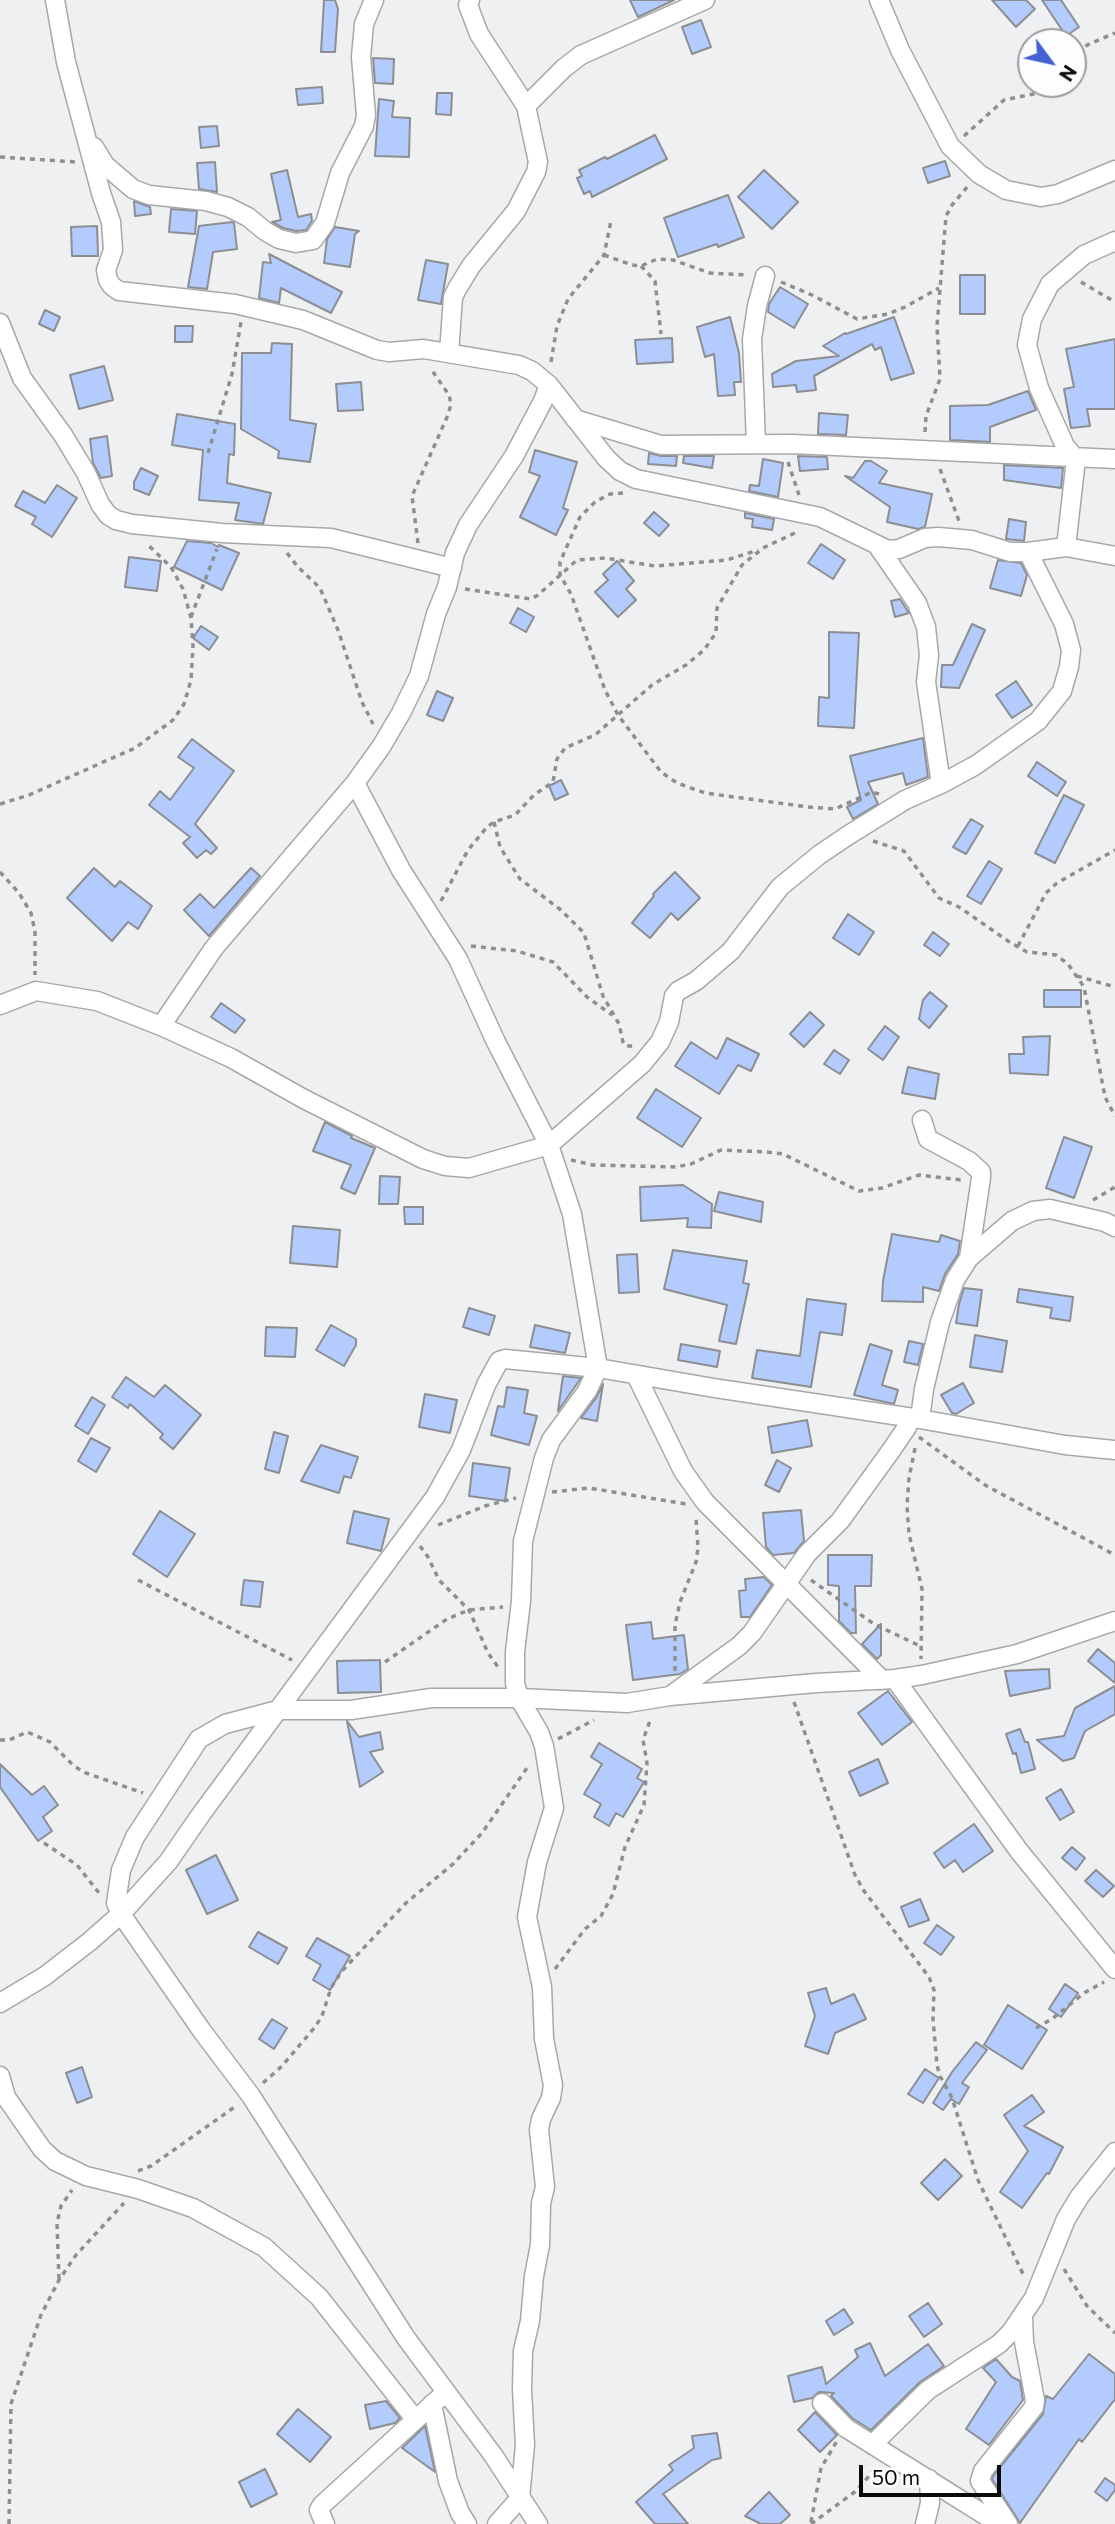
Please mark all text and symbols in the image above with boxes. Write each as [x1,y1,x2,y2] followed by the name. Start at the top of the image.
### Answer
[1017,28,1087,98] north arrow
[1055,61,1082,86] text: N
[863,2450,1005,2494] scale bar
[872,2464,920,2489] text: 50 m

